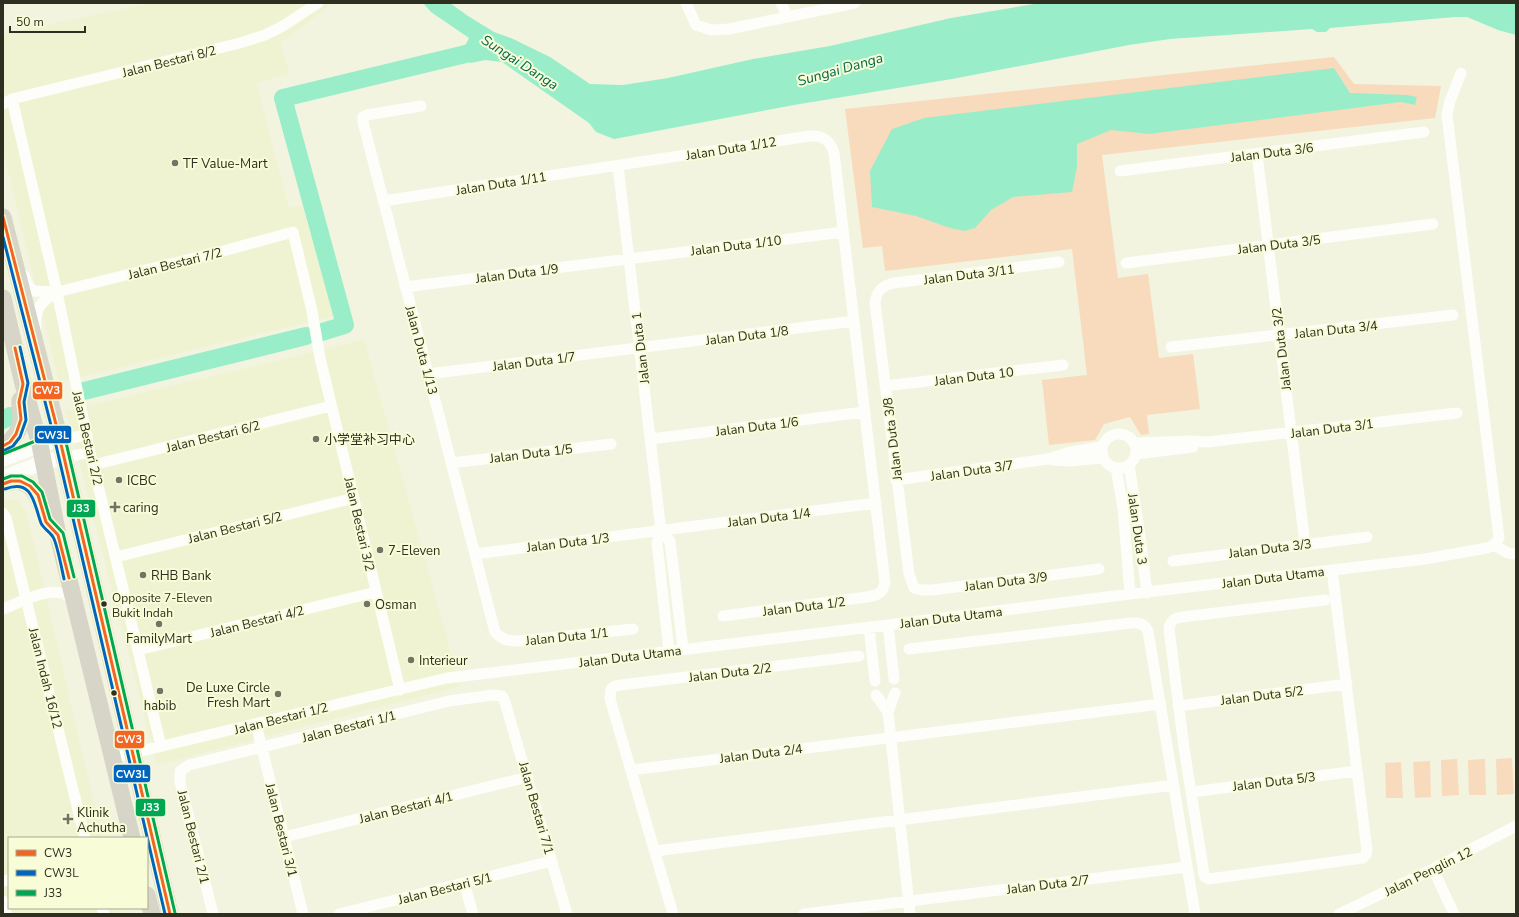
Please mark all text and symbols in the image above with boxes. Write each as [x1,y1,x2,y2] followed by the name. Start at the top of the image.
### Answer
[10,8,85,34] scale bar
[16,14,44,30] text: 50 m
[478,30,562,94] water label: Sungai Danga
[119,42,218,83] street label: Jalan Bestari 8/2
[795,48,885,91] water label: Sungai Danga
[684,133,778,165] street label: Jalan Duta 1/12
[1229,139,1315,167] street label: Jalan Duta 3/6
[183,155,268,173] place label: TF Value-Mart
[170,158,180,168] marker: TF Value-Mart
[454,168,548,200] street label: Jalan Duta 1/11
[689,231,783,261] street label: Jalan Duta 1/10
[1236,231,1322,259] street label: Jalan Duta 3/5
[125,244,224,285] street label: Jalan Bestari 7/2
[474,260,560,288] street label: Jalan Duta 1/9
[922,260,1016,290] street label: Jalan Duta 3/11
[400,303,442,397] street label: Jalan Duta 1/13
[1268,306,1296,392] street label: Jalan Duta 3/2
[628,311,654,386] street label: Jalan Duta 1
[1293,317,1379,343] street label: Jalan Duta 3/4
[704,322,790,350] street label: Jalan Duta 1/8
[491,348,577,376] street label: Jalan Duta 1/7
[932,363,1015,391] street label: Jalan Duta 10
[32,381,63,400] line badge: CW3
[34,383,60,398] text: CW3
[67,388,107,487] street label: Jalan Bestari 2/2
[879,396,907,482] street label: Jalan Duta 3/8
[714,413,800,441] street label: Jalan Duta 1/6
[1289,415,1375,443] street label: Jalan Duta 3/1
[163,417,262,458] street label: Jalan Bestari 6/2
[34,425,72,444] line badge: CW3L
[37,428,69,443] text: CW3L
[324,431,415,449] place label: 小学堂补习中心
[311,434,321,444] marker: 小学堂补习中心
[488,440,574,468] street label: Jalan Duta 1/5
[929,456,1015,486] street label: Jalan Duta 3/7
[127,472,157,490] place label: ICBC
[339,474,379,573] street label: Jalan Bestari 3/2
[114,475,124,485] marker: ICBC
[1123,491,1151,566] street label: Jalan Duta 3
[66,499,96,518] line badge: J33
[123,499,159,517] place label: caring
[71,501,90,516] text: J33
[110,502,120,512] marker: caring
[726,504,812,532] street label: Jalan Duta 1/4
[185,508,284,549] street label: Jalan Bestari 5/2
[525,529,611,557] street label: Jalan Duta 1/3
[1227,535,1313,563] street label: Jalan Duta 3/3
[388,542,440,560] place label: 7-Eleven
[375,545,385,555] marker: 7-Eleven
[1220,563,1325,593] street label: Jalan Duta Utama
[151,567,212,585] place label: RHB Bank
[963,568,1049,596] street label: Jalan Duta 3/9
[138,570,148,580] marker: RHB Bank
[112,590,212,621] place label: Opposite 7-Eleven Bukit Indah
[761,593,847,621] street label: Jalan Duta 1/2
[375,596,417,614] place label: Osman
[99,599,109,609] marker: Opposite 7-Eleven Bukit Indah
[362,599,372,609] marker: Osman
[207,602,306,643] street label: Jalan Bestari 4/2
[898,603,1003,633] street label: Jalan Duta Utama
[154,619,164,629] marker: FamilyMart
[524,624,610,650] street label: Jalan Duta 1/1
[24,625,66,731] street label: Jalan Indah 16/12
[126,630,192,648] place label: FamilyMart
[577,642,682,672] street label: Jalan Duta Utama
[419,652,468,670] place label: Interieur
[406,655,416,665] marker: Interieur
[687,659,773,687] street label: Jalan Duta 2/2
[186,679,270,712] place label: De Luxe Circle Fresh Mart
[1219,682,1305,710] street label: Jalan Duta 5/2
[155,686,165,696] marker: habib
[109,688,119,698] unlabelled marker
[273,689,283,699] marker: De Luxe Circle Fresh Mart
[144,697,176,715] place label: habib
[231,699,330,740] street label: Jalan Bestari 1/2
[299,707,398,748] street label: Jalan Bestari 1/1
[114,730,145,749] line badge: CW3
[116,732,142,747] text: CW3
[718,740,804,768] street label: Jalan Duta 2/4
[514,759,558,857] street label: Jalan Bestari 7/1
[113,764,151,783] line badge: CW3L
[116,767,148,782] text: CW3L
[1231,768,1317,796] street label: Jalan Duta 5/3
[260,780,301,879] street label: Jalan Bestari 3/1
[172,787,213,886] street label: Jalan Bestari 2/1
[356,788,455,829] street label: Jalan Bestari 4/1
[135,798,166,817] line badge: J33
[141,800,160,815] text: J33
[77,804,126,837] place label: Klinik Achutha
[62,813,74,825] marker: Klinik Achutha
[8,837,148,909] legend
[1381,843,1475,901] street label: Jalan Penglin 12
[44,845,72,861] text: CW3
[44,865,79,881] text: CW3L
[395,869,494,910] street label: Jalan Bestari 5/1
[1005,871,1091,899] street label: Jalan Duta 2/7
[43,885,62,901] text: J33

